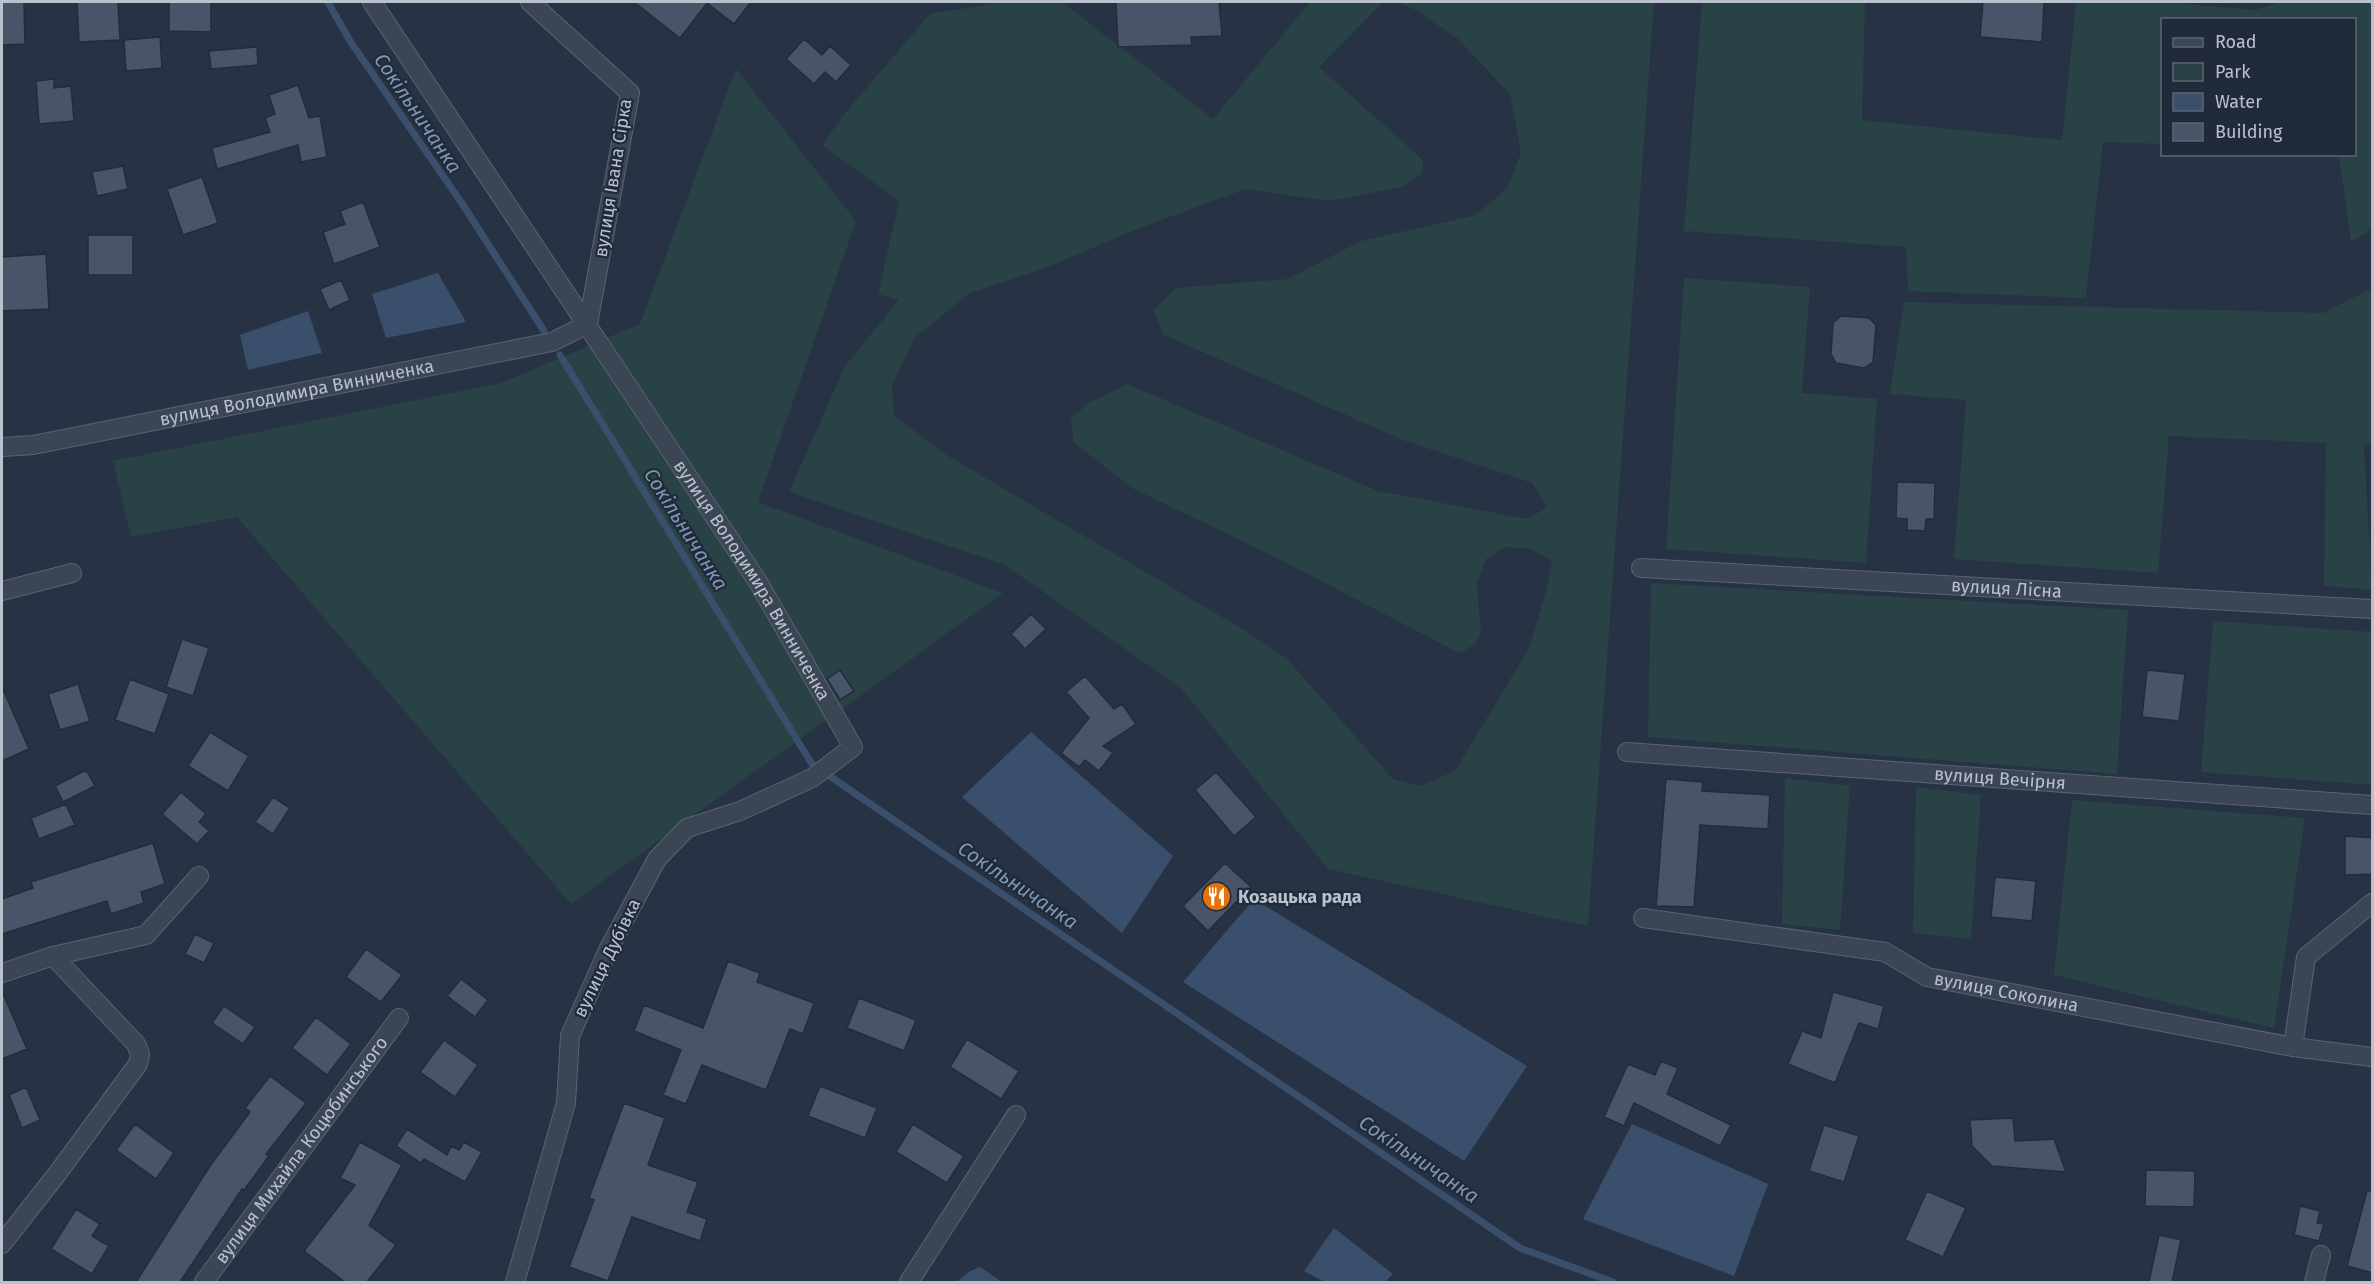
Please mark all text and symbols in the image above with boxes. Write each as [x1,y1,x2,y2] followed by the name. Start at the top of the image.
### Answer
[2161,18,2356,156] legend
[2215,31,2257,53] text: Road
[369,49,467,177] water label: Сокільничанка
[2215,61,2251,83] text: Park
[2215,91,2262,113] text: Water
[590,97,636,259] street label: вулиця Івана Сірка
[2215,121,2283,143] text: Building
[158,355,436,431] street label: вулиця Володимира Винниченка
[669,456,835,704] street label: вулиця Володимира Винниченка
[639,464,733,594] water label: Сокільничанка
[1950,574,2062,603] street label: вулиця Лісна
[1933,763,2067,794] street label: вулиця Вечірня
[954,836,1082,934] water label: Сокільничанка
[1201,881,1233,913] restaurant icon: Козацька рада
[1238,886,1362,908] place label: Козацька рада
[569,895,645,1021] street label: вулиця Дубівка
[1932,968,2080,1017] street label: вулиця Соколина
[210,1032,392,1268] street label: вулиця Михайла Коцюбинського
[1355,1110,1483,1208] water label: Сокільничанка

